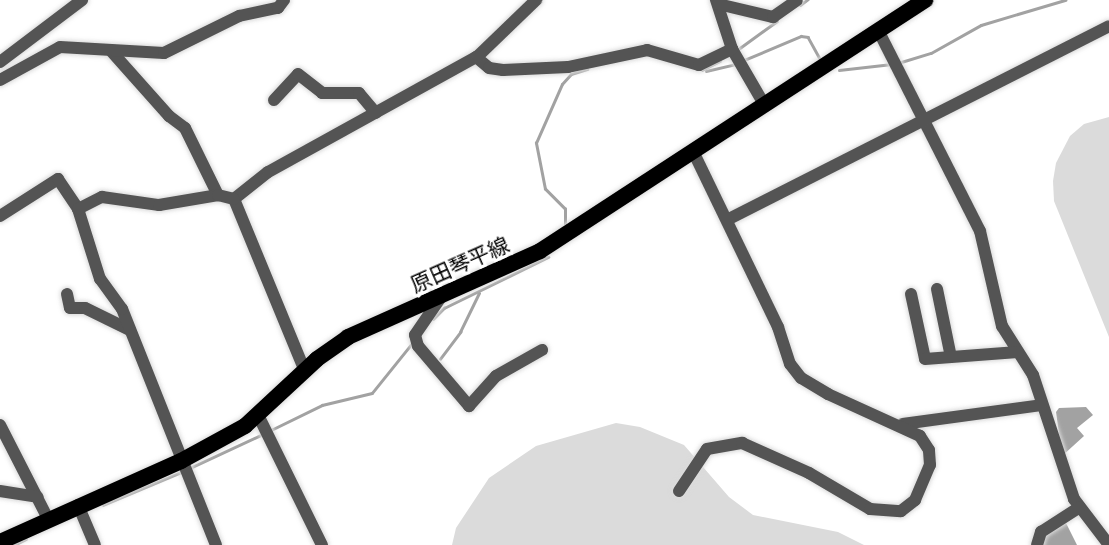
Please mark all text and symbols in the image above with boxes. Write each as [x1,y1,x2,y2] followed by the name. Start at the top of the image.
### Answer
[407,232,513,298] street label: 原田琴平線

